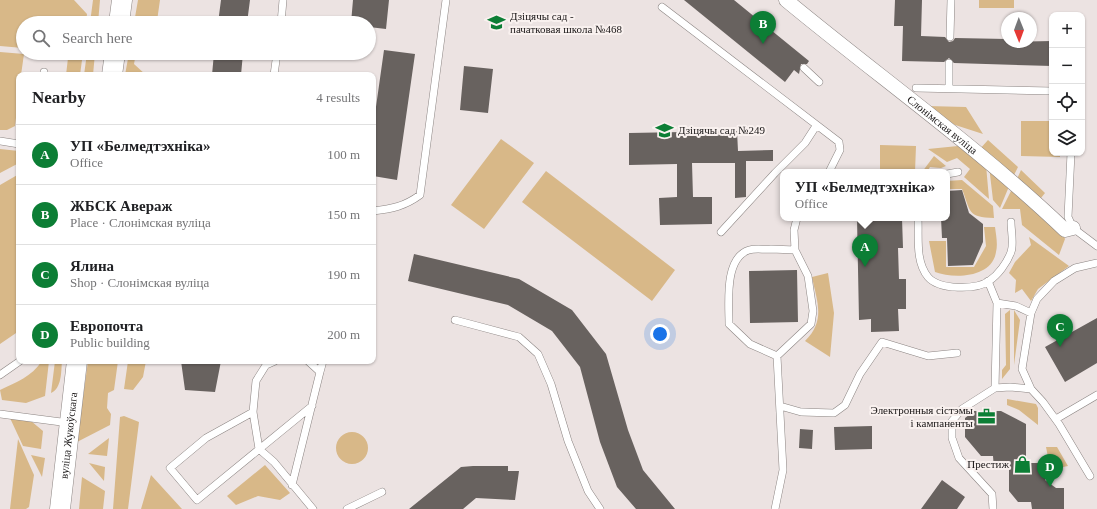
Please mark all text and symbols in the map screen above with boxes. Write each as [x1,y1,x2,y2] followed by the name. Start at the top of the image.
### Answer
[510,10,623,35] place label: Дзіцячы сад - пачатковая школа №468
[750,11,776,44] pin: B
[487,12,507,32] school or university icon: Дзіцячы сад - пачатковая школа №468
[1001,12,1037,48] north arrow
[1049,12,1085,156] map controls
[1049,12,1085,48] button: +
[16,16,376,60] search box
[30,27,52,49] icon: search
[62,30,132,46] text: Search here
[1049,48,1085,84] button: −
[1049,84,1085,120] button: locate
[32,88,86,107] text: Nearby
[316,90,360,105] text: 4 results
[905,93,980,156] street label: Слонімская вуліца
[655,120,675,140] school or university icon: Дзіцячы сад №249
[1049,120,1085,156] button: layers
[678,124,766,136] place label: Дзіцячы сад №249
[70,138,211,154] text: УП «Белмедтэхніка»
[40,147,50,162] text: A
[327,147,360,162] text: 100 m
[70,155,103,170] text: Office
[780,169,950,221] popup
[795,179,935,195] text: УП «Белмедтэхніка»
[795,196,828,211] text: Office
[70,198,172,214] text: ЖБСК Авераж
[41,207,49,222] text: B
[327,207,360,222] text: 150 m
[70,215,211,230] text: Place · Слонімская вуліца
[852,234,878,267] pin: A
[70,258,114,274] text: Ялина
[40,267,50,282] text: C
[327,267,360,282] text: 190 m
[70,275,209,290] text: Shop · Слонімская вуліца
[1047,314,1073,347] pin: C
[70,318,143,334] text: Европочта
[650,324,670,344] your location
[40,327,50,342] text: D
[327,327,360,342] text: 200 m
[70,335,150,350] text: Public building
[58,391,79,479] street label: вуліца Жукоўскага
[871,404,974,429] place label: Электронныя сістэмы і кампаненты
[976,406,996,426] office icon: Электронныя сістэмы і кампаненты
[1012,454,1032,474] shop icon: Престиж
[1037,454,1063,487] pin: D
[967,458,1009,470] place label: Престиж

